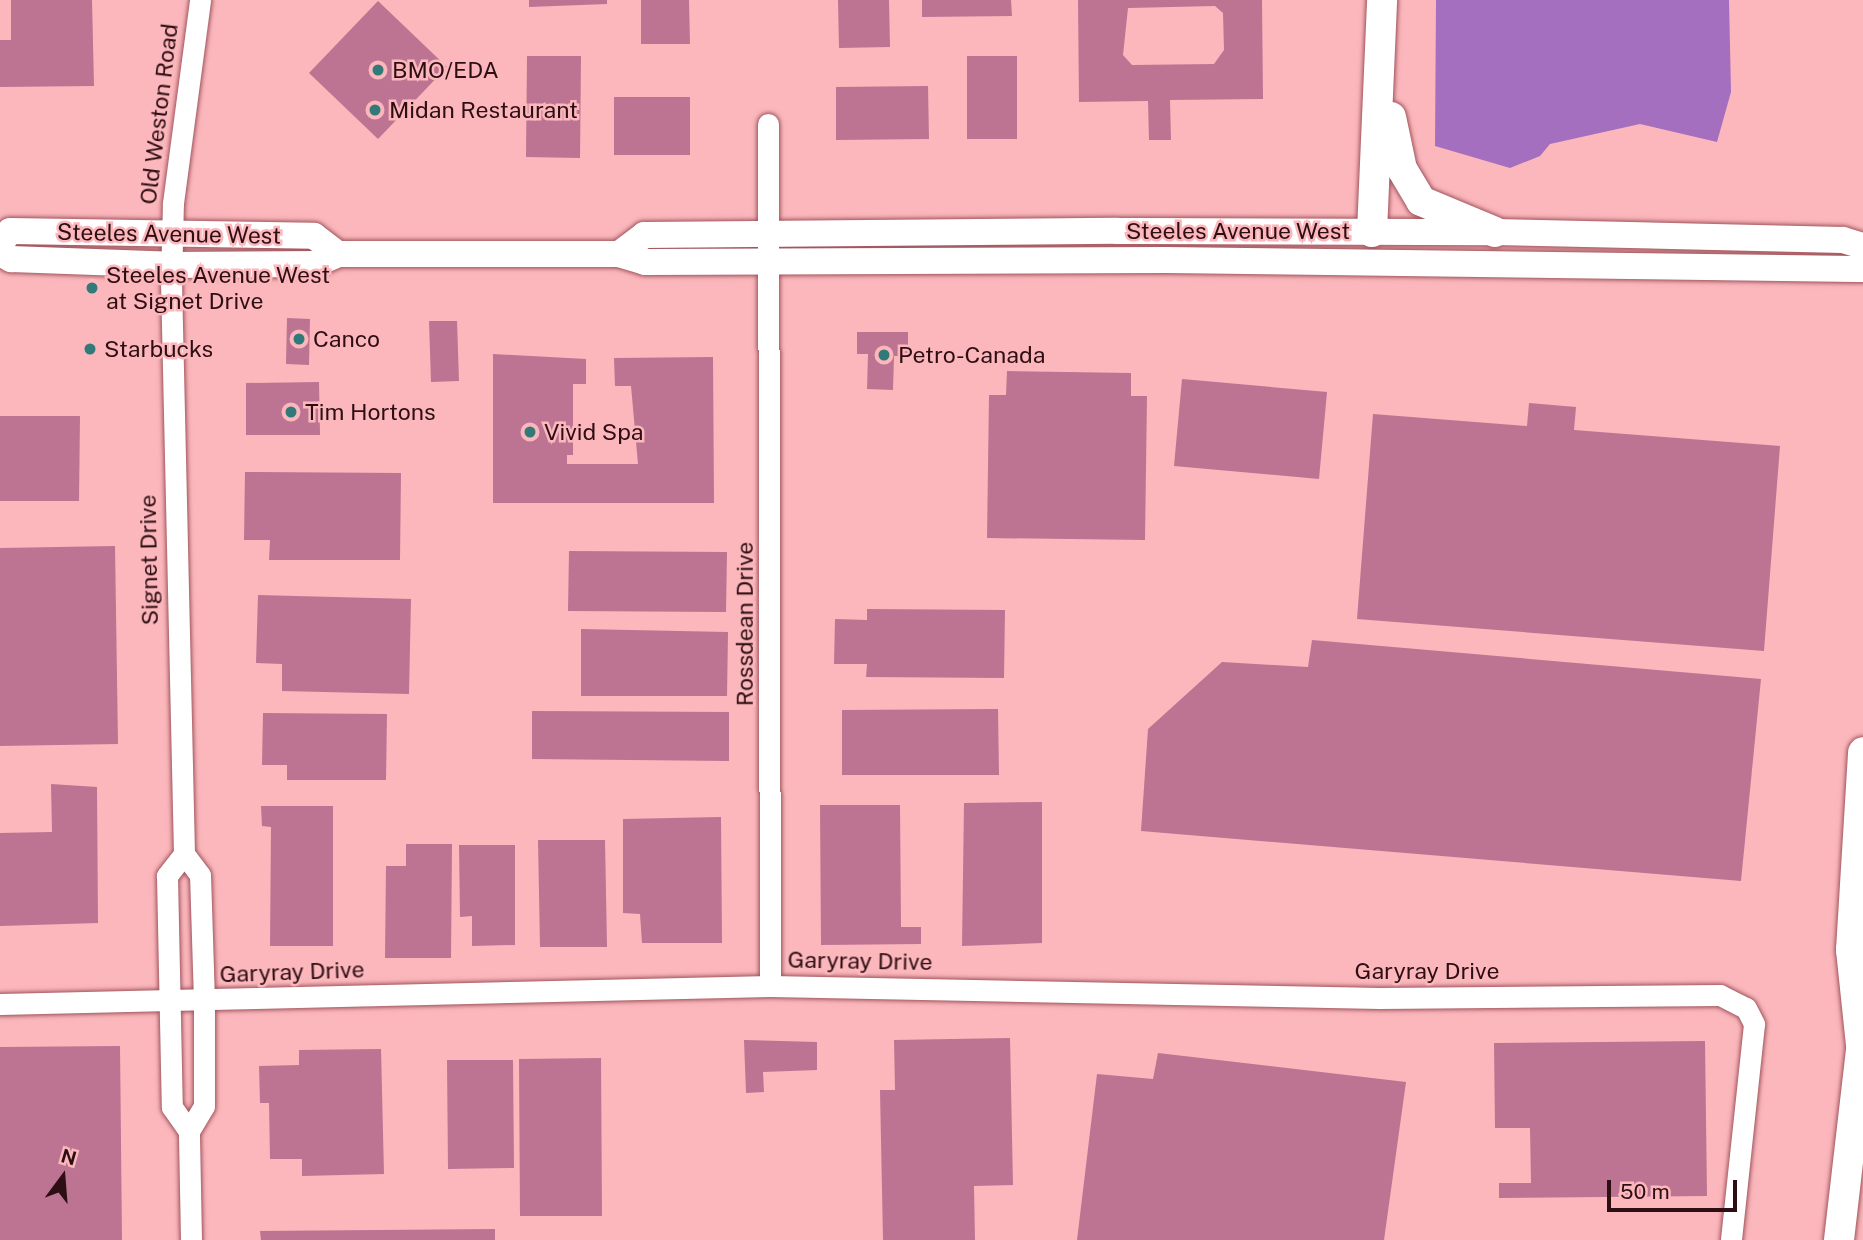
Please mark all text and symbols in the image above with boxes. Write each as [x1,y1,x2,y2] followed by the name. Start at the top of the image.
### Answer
[134,22,184,206] street label: Old Weston Road
[392,56,499,84] place label: BMO/EDA
[370,62,386,78] marker: BMO/EDA
[389,96,578,124] place label: Midan Restaurant
[367,102,383,118] marker: Midan Restaurant
[1126,217,1350,245] street label: Steeles Avenue West
[56,218,282,250] street label: Steeles Avenue West
[106,261,331,315] place label: Steeles Avenue West at Signet Drive
[84,280,100,296] marker: Steeles Avenue West at Signet Drive
[313,325,380,353] place label: Canco
[291,331,307,347] marker: Canco
[104,335,213,363] place label: Starbucks
[82,341,98,357] marker: Starbucks
[898,341,1045,369] place label: Petro-Canada
[876,347,892,363] marker: Petro-Canada
[305,398,436,426] place label: Tim Hortons
[283,404,299,420] marker: Tim Hortons
[544,418,643,446] place label: Vivid Spa
[522,424,538,440] marker: Vivid Spa
[134,494,164,626] street label: Signet Drive
[731,542,759,706] street label: Rossdean Drive
[787,946,933,976] street label: Garyray Drive
[219,956,365,988] street label: Garyray Drive
[1354,957,1500,985] street label: Garyray Drive
[28,1142,98,1212] north arrow
[59,1144,79,1169] text: N
[1611,1166,1741,1210] scale bar
[1620,1179,1670,1204] text: 50 m

